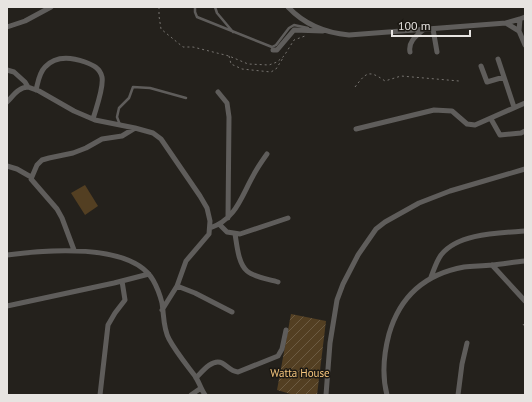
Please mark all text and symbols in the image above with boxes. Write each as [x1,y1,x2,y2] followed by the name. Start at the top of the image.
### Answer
[392,12,470,38] scale bar
[398,18,431,33] text: 100 m
[270,366,330,380] park label: Watta House

